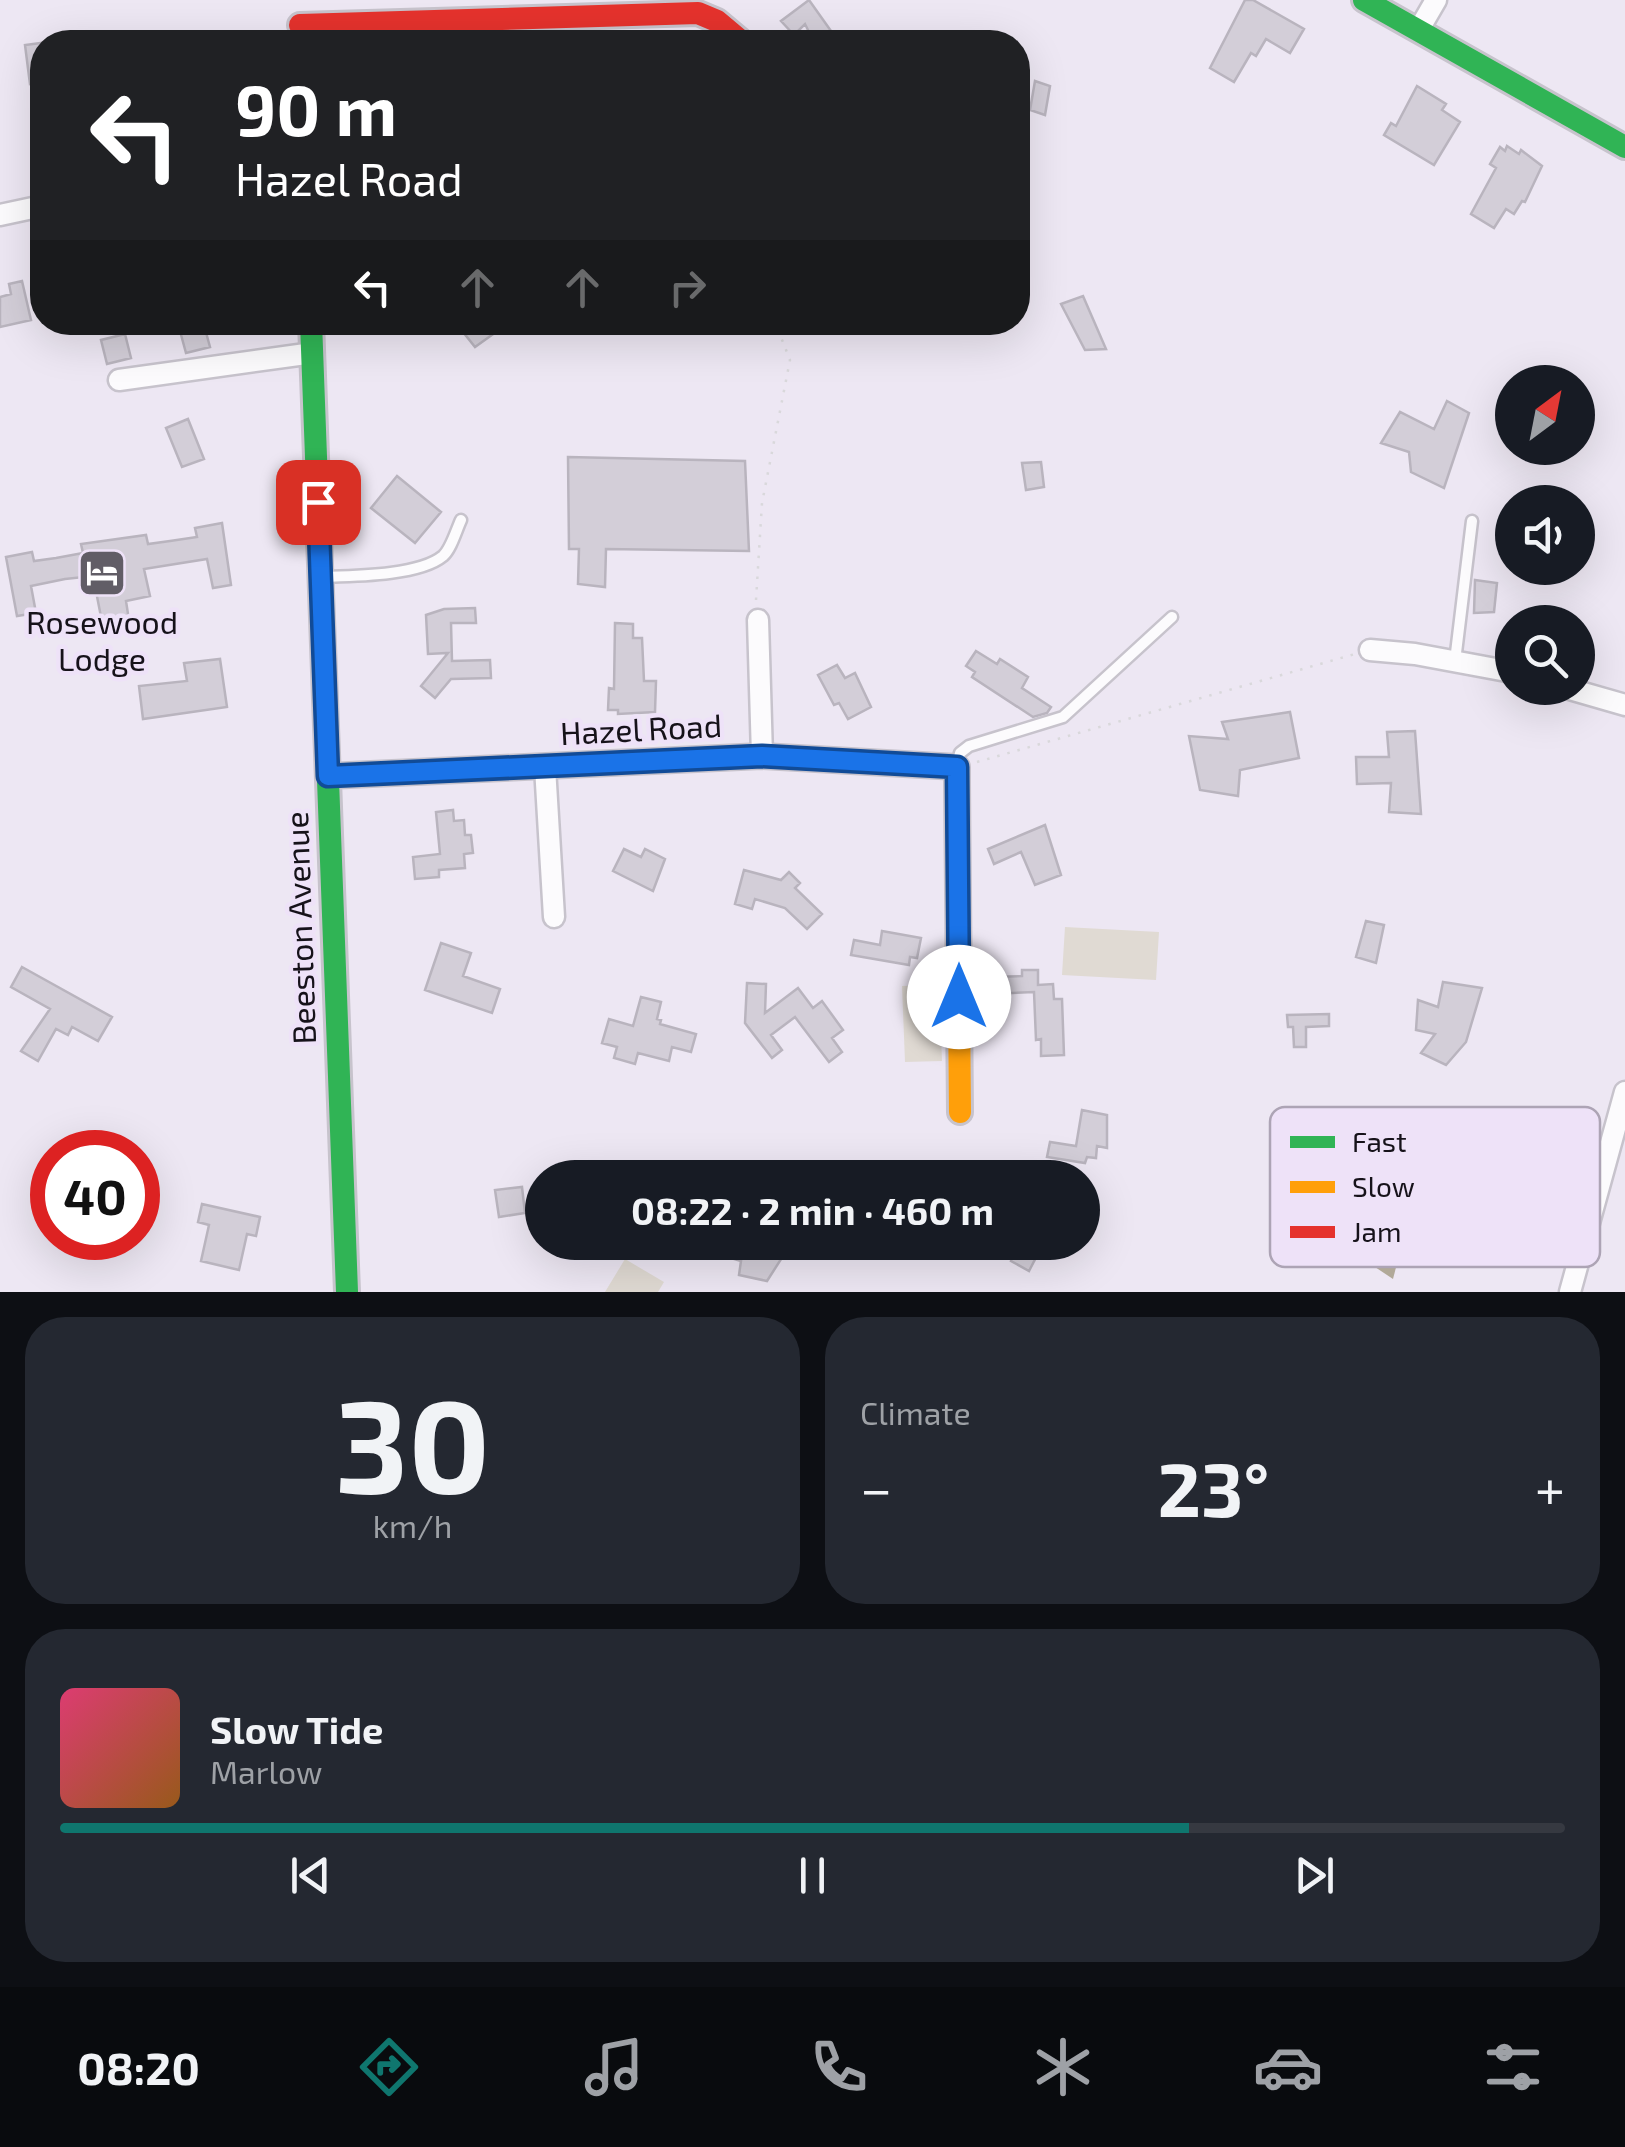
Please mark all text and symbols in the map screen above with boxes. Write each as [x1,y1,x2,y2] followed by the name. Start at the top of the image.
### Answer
[235,66,397,150] text: 90 m
[70,70,200,200] icon: left
[235,151,463,205] text: Hazel Road
[345,260,400,315] icon: left
[450,260,505,315] icon: ahead
[555,260,610,315] icon: ahead
[660,260,715,315] icon: right
[1495,365,1595,465] north arrow
[1495,365,1595,705] map controls
[276,460,361,545] pin
[291,475,346,530] icon: arrive
[1495,485,1595,585] button: sound
[76,547,128,599] hotel icon: Rosewood Lodge
[26,602,178,677] place label: Rosewood Lodge
[1495,605,1595,705] button: search
[559,705,723,751] street label: Hazel Road
[276,811,322,1045] street label: Beeston Avenue
[907,945,1011,1049] position arrow
[1270,1107,1600,1267] legend
[1352,1124,1407,1158] text: Fast
[30,1130,160,1260] speed limit sign: 40
[1352,1169,1415,1203] text: Slow
[631,1187,994,1233] text: 08:22 · 2 min · 460 m
[1352,1214,1401,1248] text: Jam
[335,1363,490,1519] text: 30
[860,1393,971,1431] text: Climate
[1157,1442,1269,1532] text: 23°
[860,1454,892,1520] text: −
[1535,1454,1565,1520] text: +
[373,1506,452,1544] text: km/h
[210,1706,383,1752] text: Slow Tide
[210,1752,322,1790] text: Marlow
[283,1848,338,1903] icon: previous
[785,1848,840,1903] icon: pause
[1287,1848,1342,1903] icon: next
[354,2032,424,2102] icon: directions
[579,2032,649,2102] icon: music
[804,2032,874,2102] icon: phone
[1028,2032,1098,2102] icon: climate
[1253,2032,1323,2102] icon: car
[1478,2032,1548,2102] icon: filters
[77,2040,200,2094] text: 08:20

